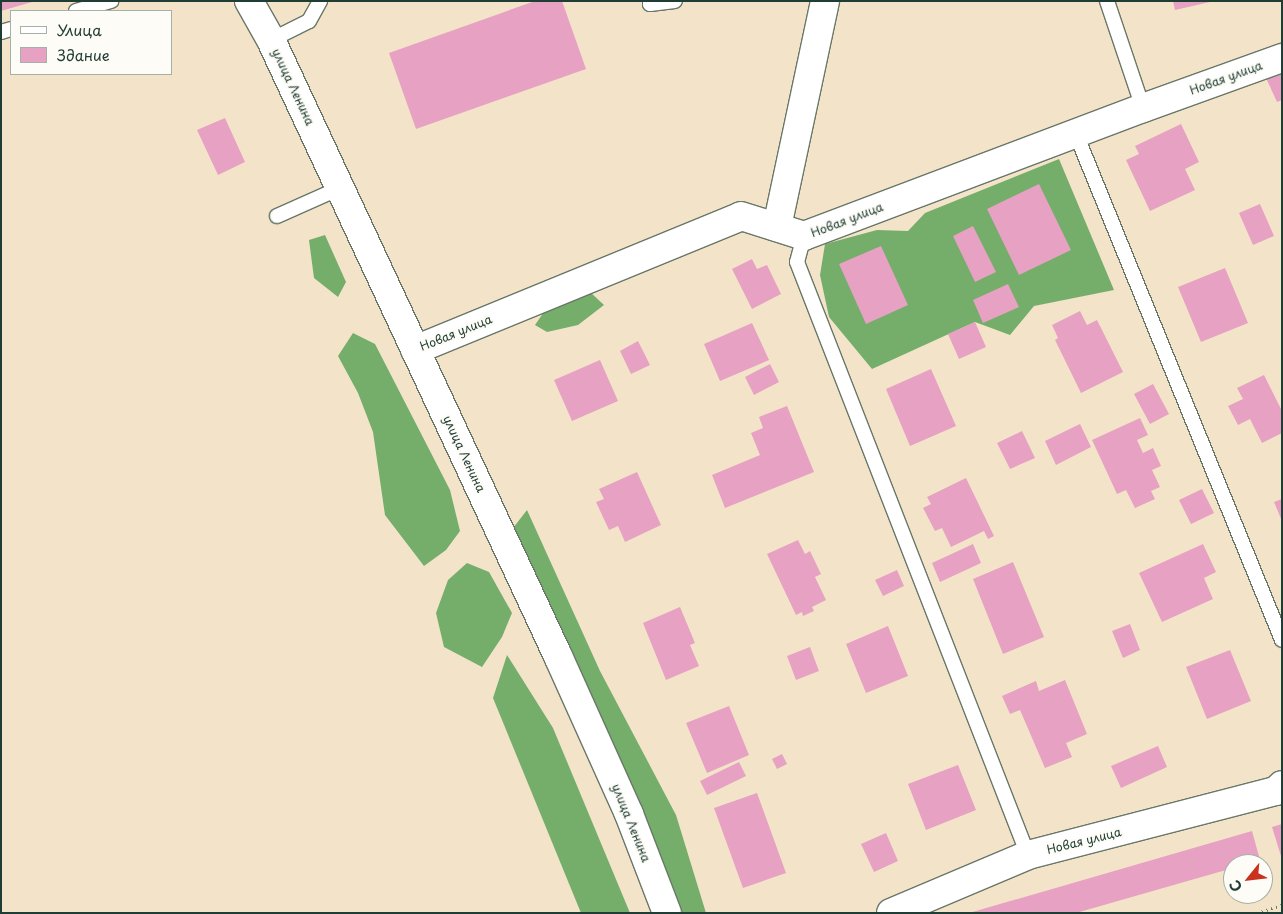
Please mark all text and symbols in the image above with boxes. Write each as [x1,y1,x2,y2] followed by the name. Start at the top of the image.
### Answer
[10,10,172,75] legend
[57,18,102,41] text: Улица
[57,43,110,66] text: Здание
[269,46,317,128] street label: улица Ленина
[1187,58,1265,98] street label: Новая улица
[809,200,885,240] street label: Новая улица
[418,312,494,354] street label: Новая улица
[440,413,488,495] street label: улица Ленина
[609,781,653,865] street label: улица Ленина
[1045,825,1123,857] street label: Новая улица
[1223,854,1273,904] north arrow
[1224,876,1247,896] text: С

